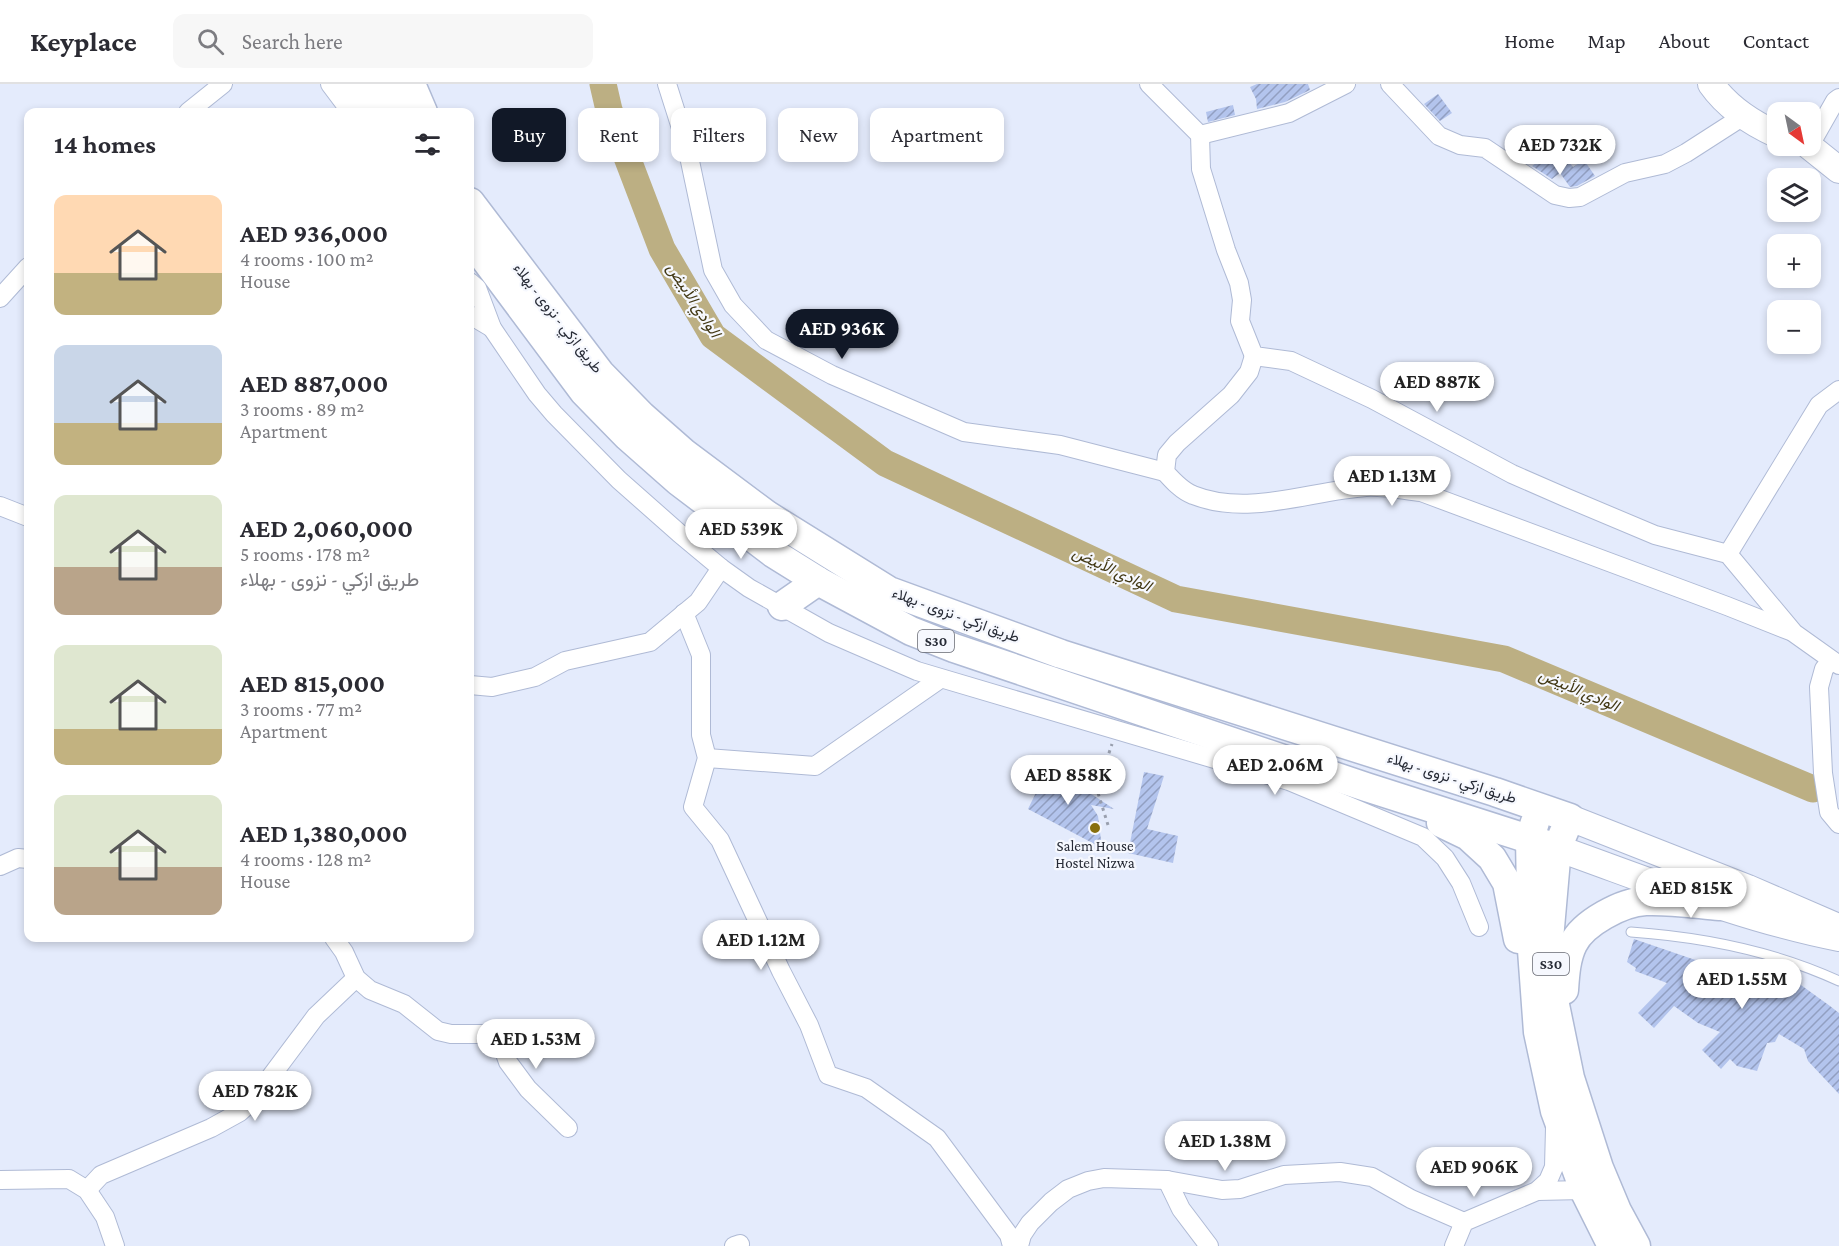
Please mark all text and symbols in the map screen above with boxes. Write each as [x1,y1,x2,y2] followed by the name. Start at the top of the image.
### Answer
[173,14,593,68] search box
[194,25,227,58] icon: search
[30,26,137,57] text: Keyplace
[242,29,343,54] text: Search here
[1504,29,1554,53] text: Home
[1587,29,1626,53] text: Map
[1659,29,1710,53] text: About
[1743,29,1809,53] text: Contact
[1767,102,1821,156] north arrow
[1767,102,1821,354] map controls
[492,108,566,162] chip: Buy
[578,108,659,162] chip: Rent
[671,108,766,162] chip: Filters
[778,108,858,162] chip: New
[870,108,1004,162] chip: Apartment
[1498,125,1622,176] pin: AED 732K
[411,128,444,161] icon: filters
[54,130,156,159] text: 14 homes
[1519,133,1601,155] text: AED 732K
[1767,168,1821,222] button: layers
[102,219,174,291] icon: home
[240,219,388,248] text: AED 936,000
[1767,234,1821,288] button: +
[240,248,374,270] text: 4 rooms · 100 m²
[660,259,726,345] water label: الوادي الأبيض
[506,260,606,379] street label: طريق ازكي - نزوى - بهلاء
[240,270,290,292] text: House
[1767,300,1821,354] button: −
[780,309,904,360] pin: AED 936K
[800,317,885,339] text: AED 936K
[1375,362,1499,413] pin: AED 887K
[102,369,174,441] icon: home
[240,369,388,398] text: AED 887,000
[1394,370,1480,392] text: AED 887K
[240,398,364,420] text: 3 rooms · 89 m²
[240,420,327,442] text: Apartment
[1323,456,1461,507] pin: AED 1.13M
[1348,464,1436,486] text: AED 1.13M
[679,509,803,560] pin: AED 539K
[240,514,413,543] text: AED 2,060,000
[699,517,783,539] text: AED 539K
[102,519,174,591] icon: home
[1068,542,1156,600] water label: الوادي الأبيض
[240,543,370,565] text: 5 rooms · 178 m²
[240,568,419,590] text: طريق ازكي - نزوى - بهلاء
[888,584,1022,650] street label: طريق ازكي - نزوى - بهلاء
[918,630,954,652] road number: S30
[1535,665,1624,720] water label: الوادي الأبيض
[102,669,174,741] icon: home
[240,669,385,698] text: AED 815,000
[240,698,362,720] text: 3 rooms · 77 m²
[240,720,327,742] text: Apartment
[1206,745,1344,796] pin: AED 2.06M
[1384,750,1519,811] street label: طريق ازكي - نزوى - بهلاء
[1227,753,1323,775] text: AED 2.06M
[1006,755,1130,806] pin: AED 858K
[1025,763,1111,785] text: AED 858K
[102,819,174,891] icon: home
[240,819,408,848] text: AED 1,380,000
[1088,821,1102,835] marker: Salem House Hostel Nizwa
[1055,838,1135,871] place label: Salem House Hostel Nizwa
[240,848,371,870] text: 4 rooms · 128 m²
[1629,868,1753,919] pin: AED 815K
[240,870,290,892] text: House
[1650,876,1732,898] text: AED 815K
[692,920,830,971] pin: AED 1.12M
[716,928,806,950] text: AED 1.12M
[1533,953,1569,975] road number: S30
[1673,959,1811,1010] pin: AED 1.55M
[1697,967,1787,989] text: AED 1.55M
[467,1019,605,1070] pin: AED 1.53M
[491,1027,581,1049] text: AED 1.53M
[193,1071,317,1122] pin: AED 782K
[213,1079,297,1101] text: AED 782K
[1156,1121,1294,1172] pin: AED 1.38M
[1179,1129,1271,1151] text: AED 1.38M
[1412,1147,1536,1198] pin: AED 906K
[1430,1155,1518,1177] text: AED 906K

